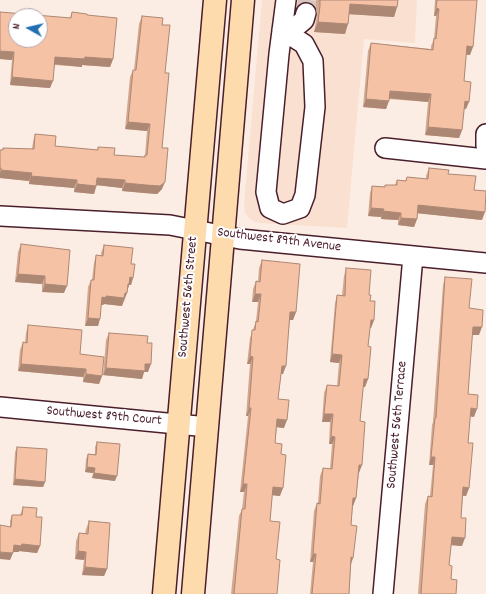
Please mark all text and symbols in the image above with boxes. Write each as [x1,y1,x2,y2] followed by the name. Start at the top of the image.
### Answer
[8,8,48,48] north arrow
[9,23,25,30] text: N
[216,225,342,257] street label: Southwest 89th Avenue
[175,236,203,358] street label: Southwest 56th Street
[384,360,412,490] street label: Southwest 56th Terrace
[46,404,162,430] street label: Southwest 89th Court

